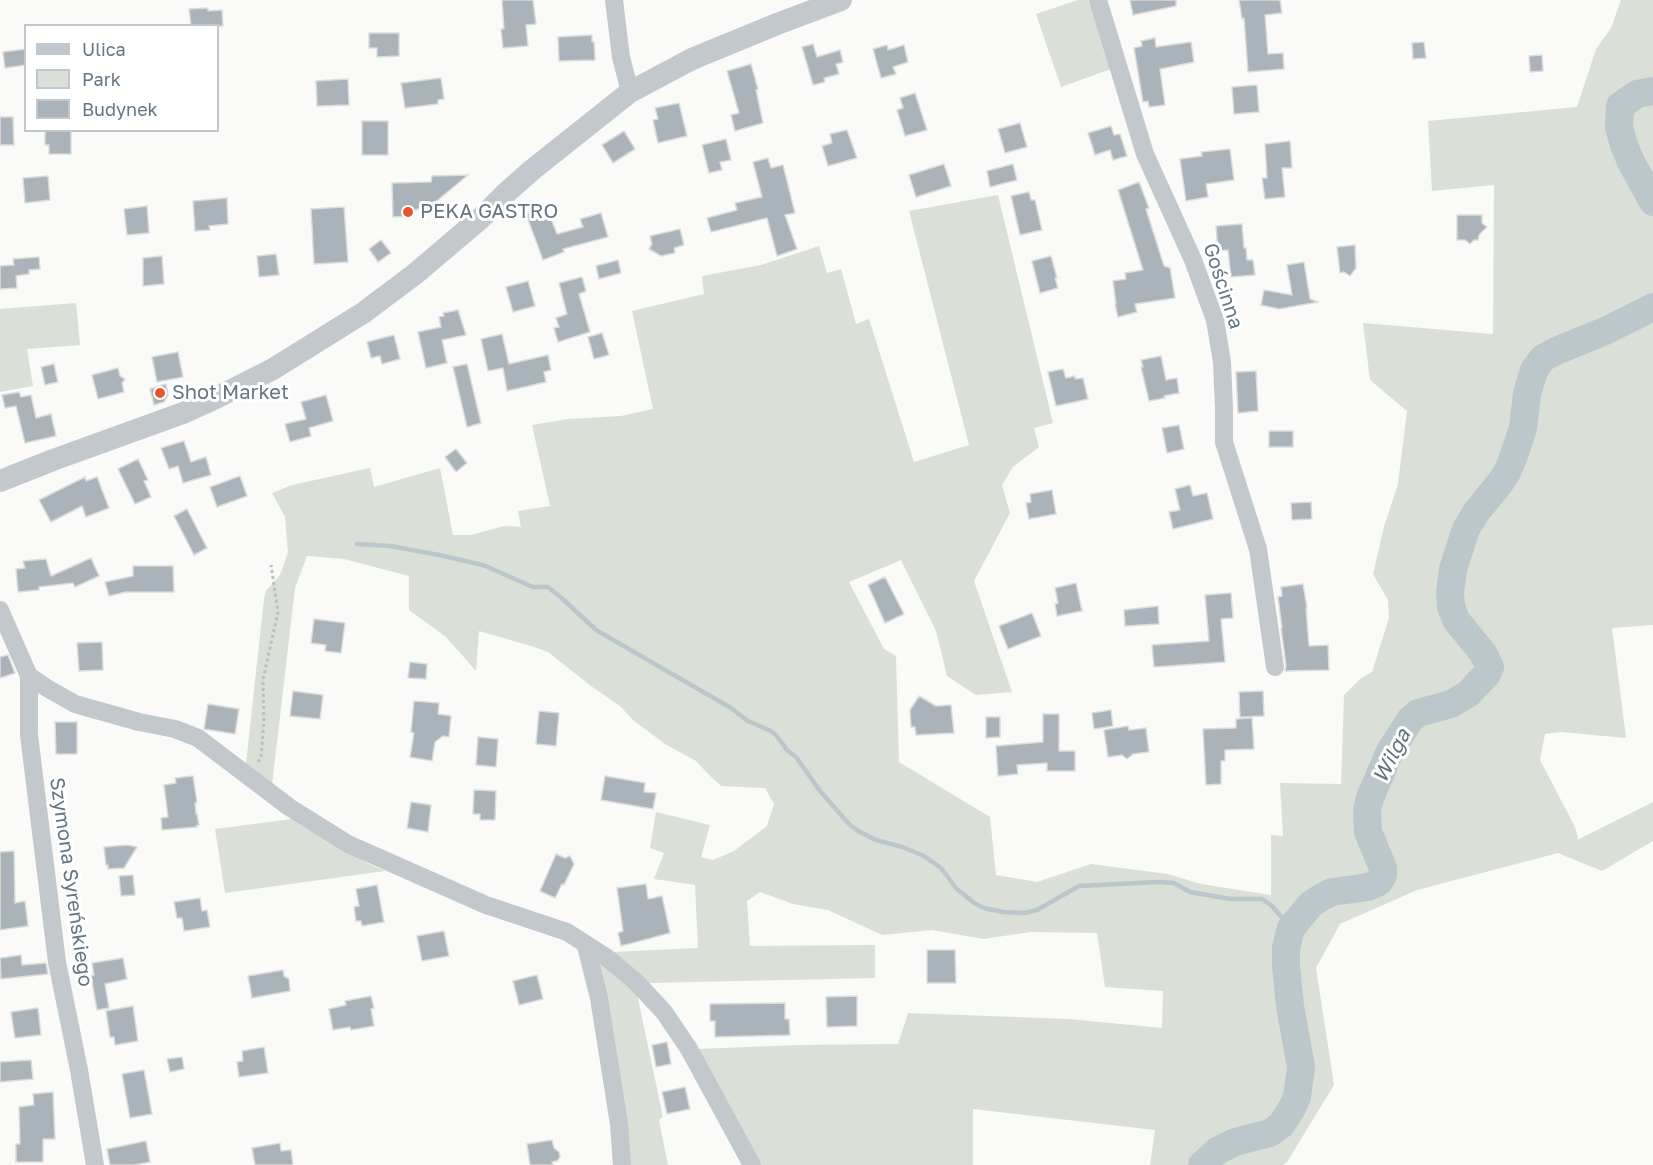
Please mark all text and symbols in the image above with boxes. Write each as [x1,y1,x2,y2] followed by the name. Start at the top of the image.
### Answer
[24,24,219,132] legend
[82,38,126,60] text: Ulica
[82,68,121,90] text: Park
[82,98,158,120] text: Budynek
[420,200,558,224] place label: PEKA GASTRO
[401,205,415,219] marker: PEKA GASTRO
[1198,240,1248,332] street label: Gościnna
[172,381,289,405] place label: Shot Market
[153,386,167,400] marker: Shot Market
[1368,725,1416,787] water label: Wilga
[44,776,98,988] street label: Szymona Syreńskiego

